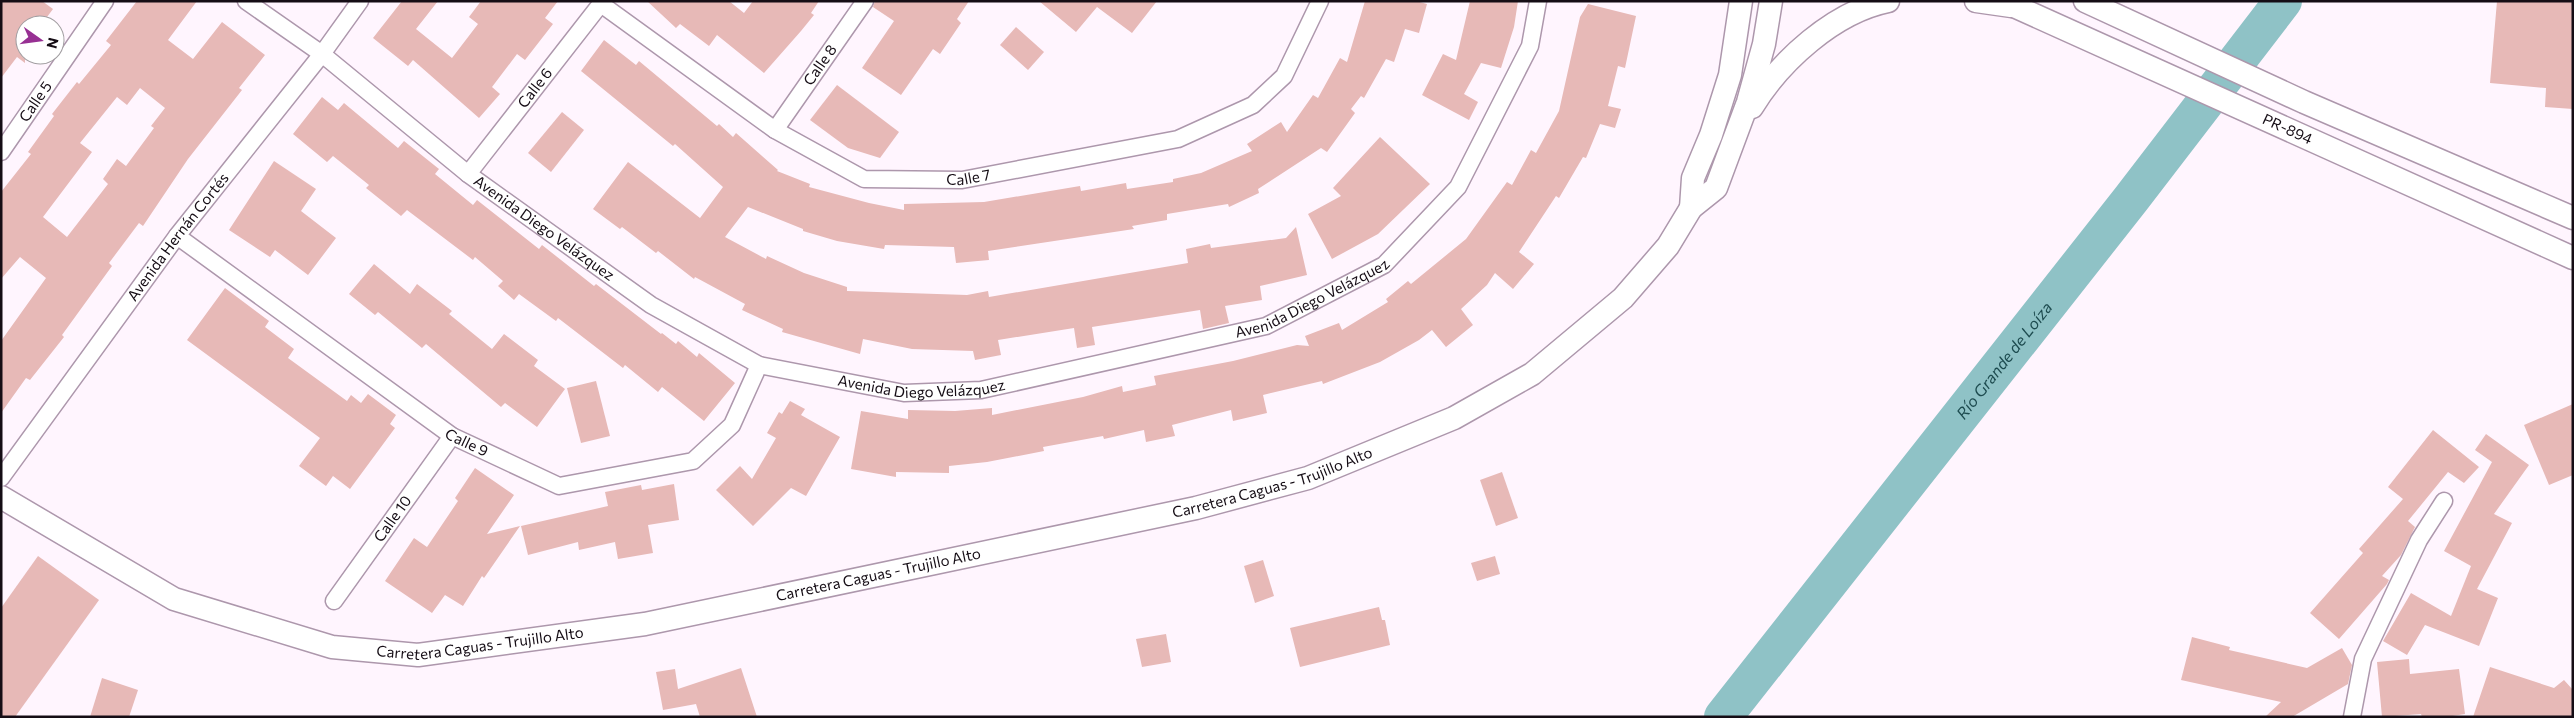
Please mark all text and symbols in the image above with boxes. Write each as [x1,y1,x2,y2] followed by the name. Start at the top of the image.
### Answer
[15,15,65,65] north arrow
[44,36,63,50] text: N
[799,41,840,89] street label: Calle 8
[513,64,555,111] street label: Calle 6
[15,77,55,125] street label: Calle 5
[2260,109,2316,147] street label: PR-894
[946,165,992,188] street label: Calle 7
[123,169,232,304] street label: Avenida Hernán Cortés
[471,171,618,284] street label: Avenida Diego Velázquez
[1233,255,1393,341] street label: Avenida Diego Velázquez
[1952,298,2055,422] water label: Río Grande de Loíza
[837,370,1006,401] street label: Avenida Diego Velázquez
[442,424,491,460] street label: Calle 9
[1171,443,1375,521] street label: Carretera Caguas - Trujillo Alto
[369,492,415,545] street label: Calle 10
[774,544,982,604] street label: Carretera Caguas - Trujillo Alto
[376,622,585,663] street label: Carretera Caguas - Trujillo Alto

